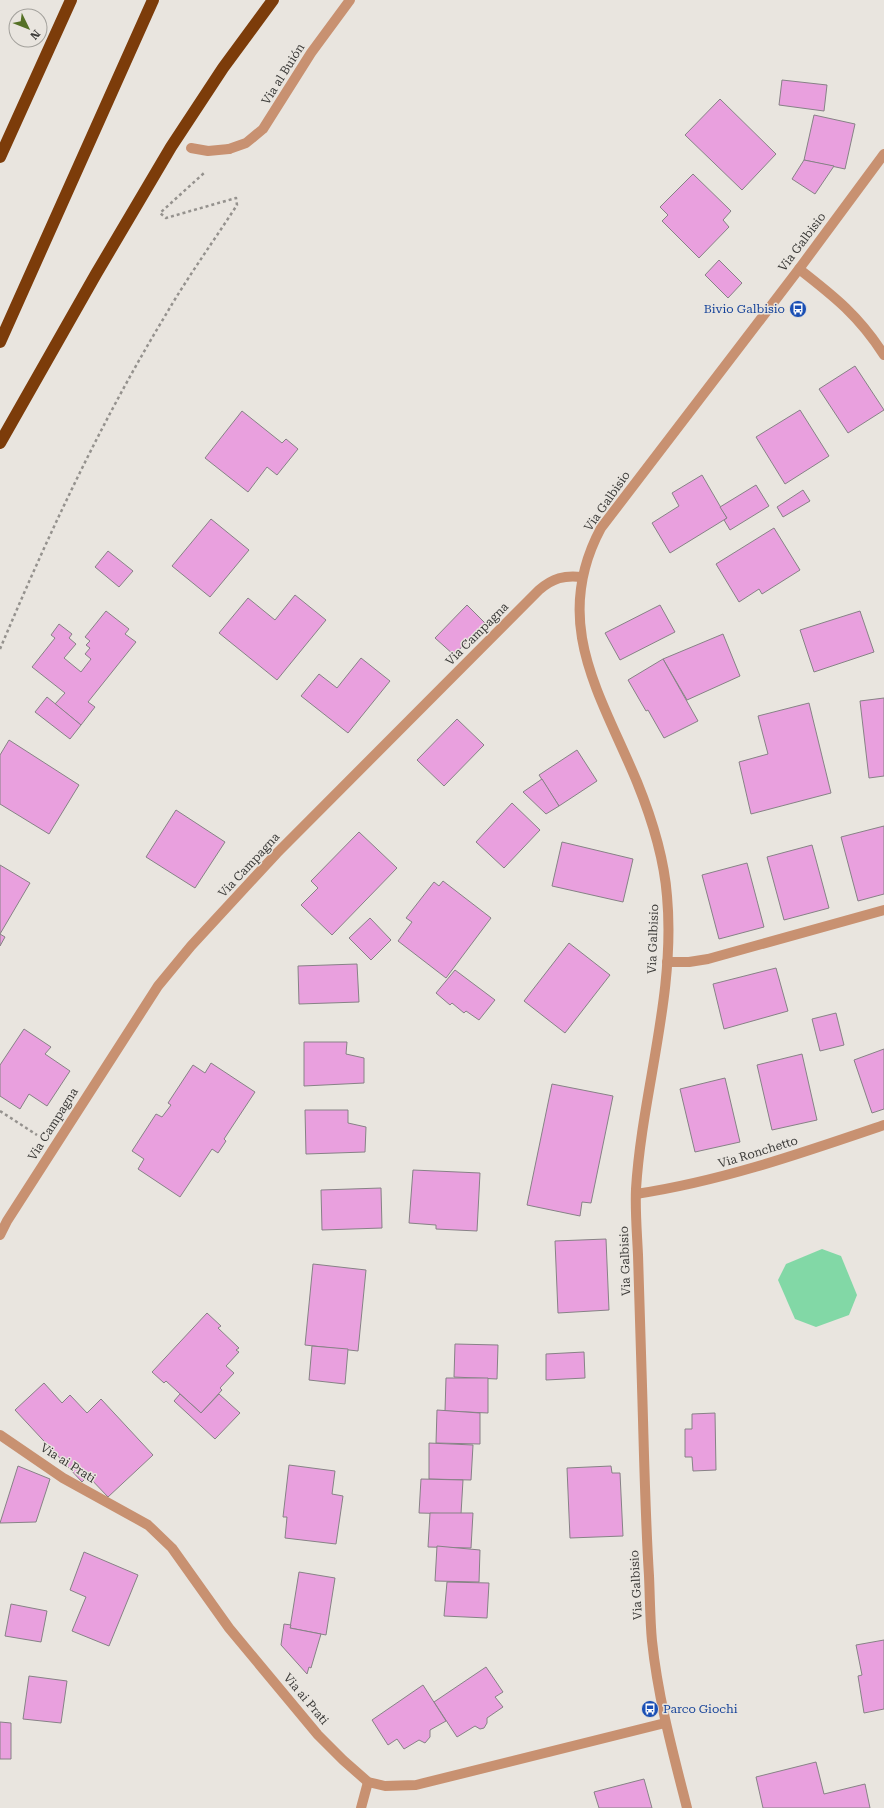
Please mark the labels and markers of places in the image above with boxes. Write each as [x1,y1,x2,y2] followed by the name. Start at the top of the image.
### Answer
[788,299,808,319] bus stop icon: Bivio Galbisio
[704,302,785,316] place label: Bivio Galbisio
[640,1699,660,1719] bus stop icon: Parco Giochi
[663,1702,738,1716] place label: Parco Giochi

